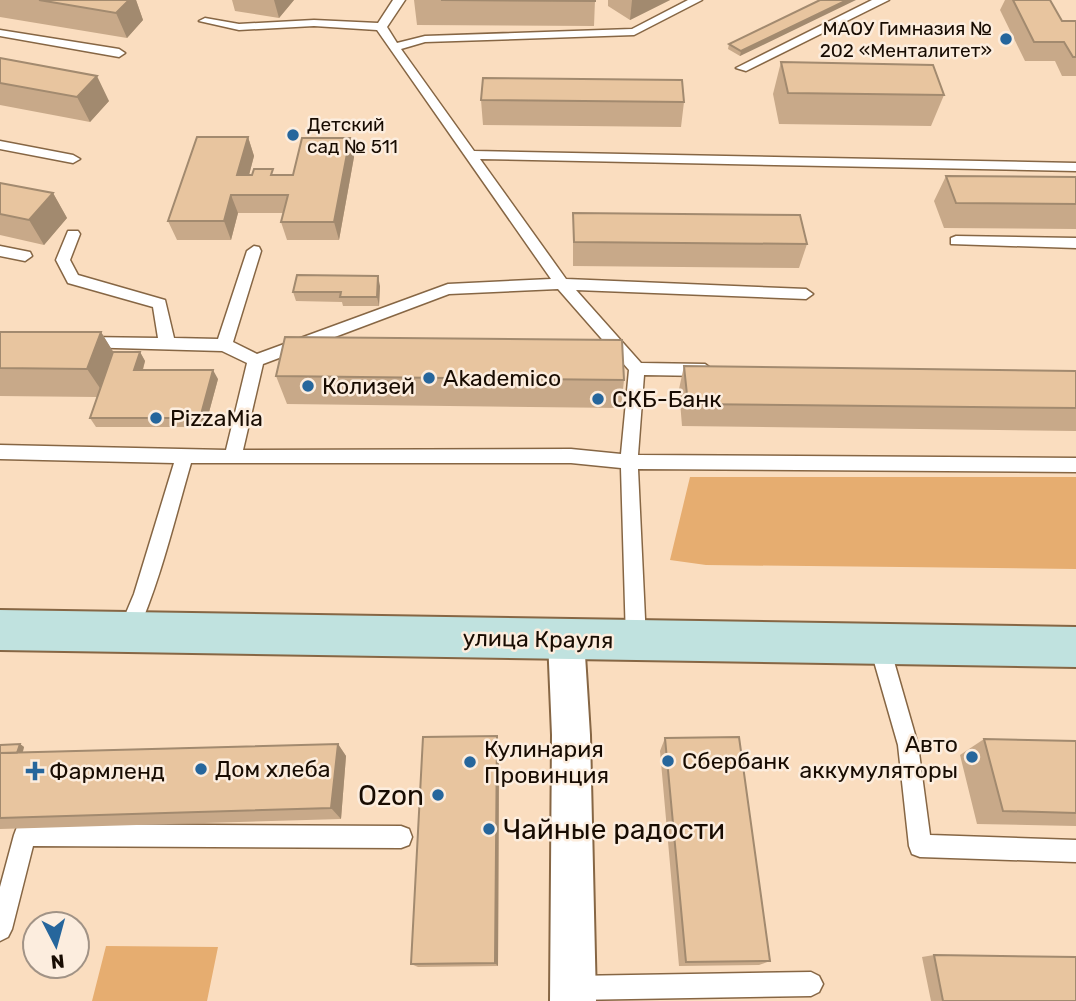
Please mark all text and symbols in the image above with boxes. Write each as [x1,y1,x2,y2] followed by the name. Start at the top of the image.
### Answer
[820,17,992,62] place label: МАОУ Гимназия № 202 «Менталитет»
[998,31,1014,47] marker: МАОУ Гимназия № 202 «Менталитет»
[307,113,398,158] place label: Детский сад № 511
[285,127,301,143] marker: Детский сад № 511
[443,364,561,392] place label: Akademico
[421,370,437,386] marker: Akademico
[322,372,415,400] place label: Колизей
[300,378,316,394] marker: Колизей
[612,385,721,413] place label: СКБ-Банк
[590,391,606,407] marker: СКБ-Банк
[170,404,263,432] place label: PizzaMia
[148,410,164,426] marker: PizzaMia
[462,624,614,654] street label: улица Крауля
[800,730,958,784] place label: Авто аккумуляторы
[484,735,609,789] place label: Кулинария Провинция
[682,747,790,775] place label: Сбербанк
[964,749,980,765] marker: Авто аккумуляторы
[660,753,676,769] marker: Сбербанк
[462,754,478,770] marker: Кулинария Провинция
[215,755,330,783] place label: Дом хлеба
[49,757,165,785] place label: Фармленд
[193,761,209,777] marker: Дом хлеба
[27,763,43,779] marker: Фармленд
[358,779,424,812] place label: Ozon
[430,787,446,803] marker: Ozon
[503,813,725,846] place label: Чайные радости
[481,821,497,837] marker: Чайные радости
[21,910,91,980] north arrow
[50,949,66,974] text: N

